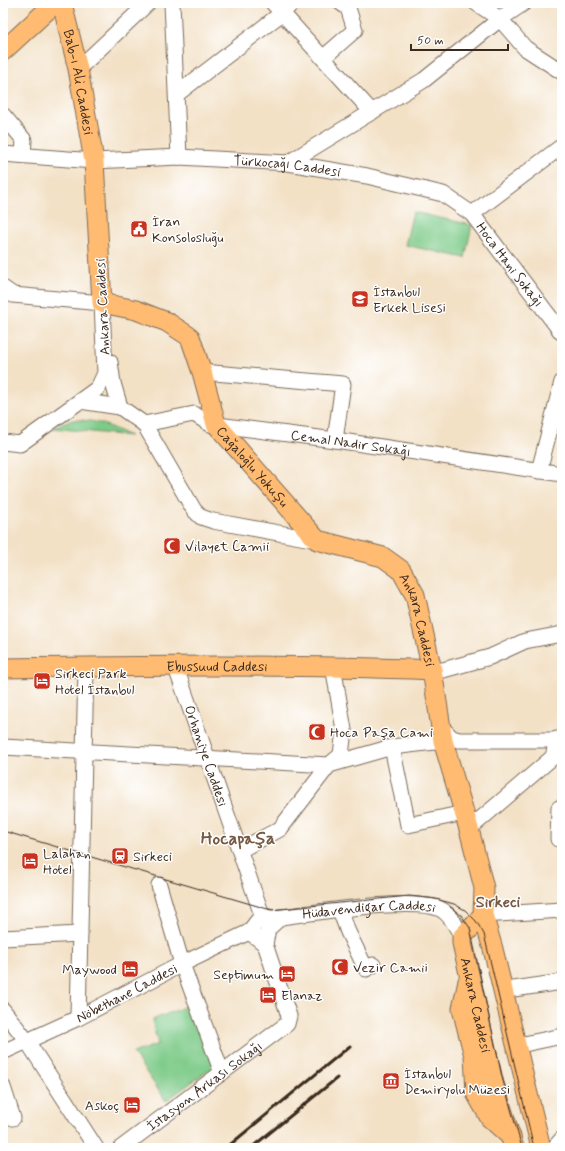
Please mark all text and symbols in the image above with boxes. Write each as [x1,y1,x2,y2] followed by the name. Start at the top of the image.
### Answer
[411,26,508,52] scale bar
[59,28,97,136] street label: Bab-ı Ali Caddesi
[417,33,444,49] text: 50 m
[233,152,342,182] street label: Türkocağı Caddesi
[152,213,224,247] place label: İran Konsolosluğu
[129,219,149,239] public building icon: İran Konsolosluğu
[471,219,547,311] street label: Hoca Hani Sokağı
[91,258,115,356] street label: Ankara Caddesi
[373,283,446,317] place label: İstanbul Erkek Lisesi
[350,289,370,309] school or university icon: İstanbul Erkek Lisesi
[212,423,292,511] street label: Cağaloğlu Yokuşu
[290,426,412,461] street label: Cemal Nadir Sokağı
[162,536,182,556] mosque icon: Vilayet Camii
[185,538,269,556] place label: Vilayet Camii
[395,570,439,668] street label: Ankara Caddesi
[166,658,268,676] street label: Ebussuud Caddesi
[55,665,134,699] place label: Sirkeci Park Hotel İstanbul
[32,671,52,691] hotel icon: Sirkeci Park Hotel İstanbul
[180,703,231,809] street label: Orhaniye Caddesi
[307,722,327,742] mosque icon: Hoca Paşa Cami
[330,724,433,742] place label: Hoca Paşa Cami
[201,827,275,851] district label: Hocapaşa
[43,845,91,879] place label: Lalahan Hotel
[110,846,130,866] station icon: Sirkeci
[133,848,172,866] place label: Sirkeci
[20,851,40,871] hotel icon: Lalahan Hotel
[476,892,521,913] district label: Sirkeci
[301,897,438,924] street label: Hüdavendigar Caddesi
[456,956,495,1055] street label: Ankara Caddesi
[330,957,350,977] mosque icon: Vezir Camii
[120,959,140,979] hotel icon: Maywood
[353,959,428,977] place label: Vezir Camii
[73,960,181,1027] street label: Nöbethane Caddesi
[62,961,117,979] place label: Maywood
[277,964,297,984] hotel icon: Septimum
[213,966,274,984] place label: Septimum
[258,985,278,1005] hotel icon: Elanaz
[281,987,322,1005] place label: Elanaz
[144,1038,266,1136] street label: İstasyon Arkası Sokağı
[404,1065,510,1099] place label: İstanbul Demiryolu Müzesi
[381,1071,401,1091] museum icon: İstanbul Demiryolu Müzesi
[122,1095,142,1115] hotel icon: Askoç
[85,1097,119,1115] place label: Askoç

